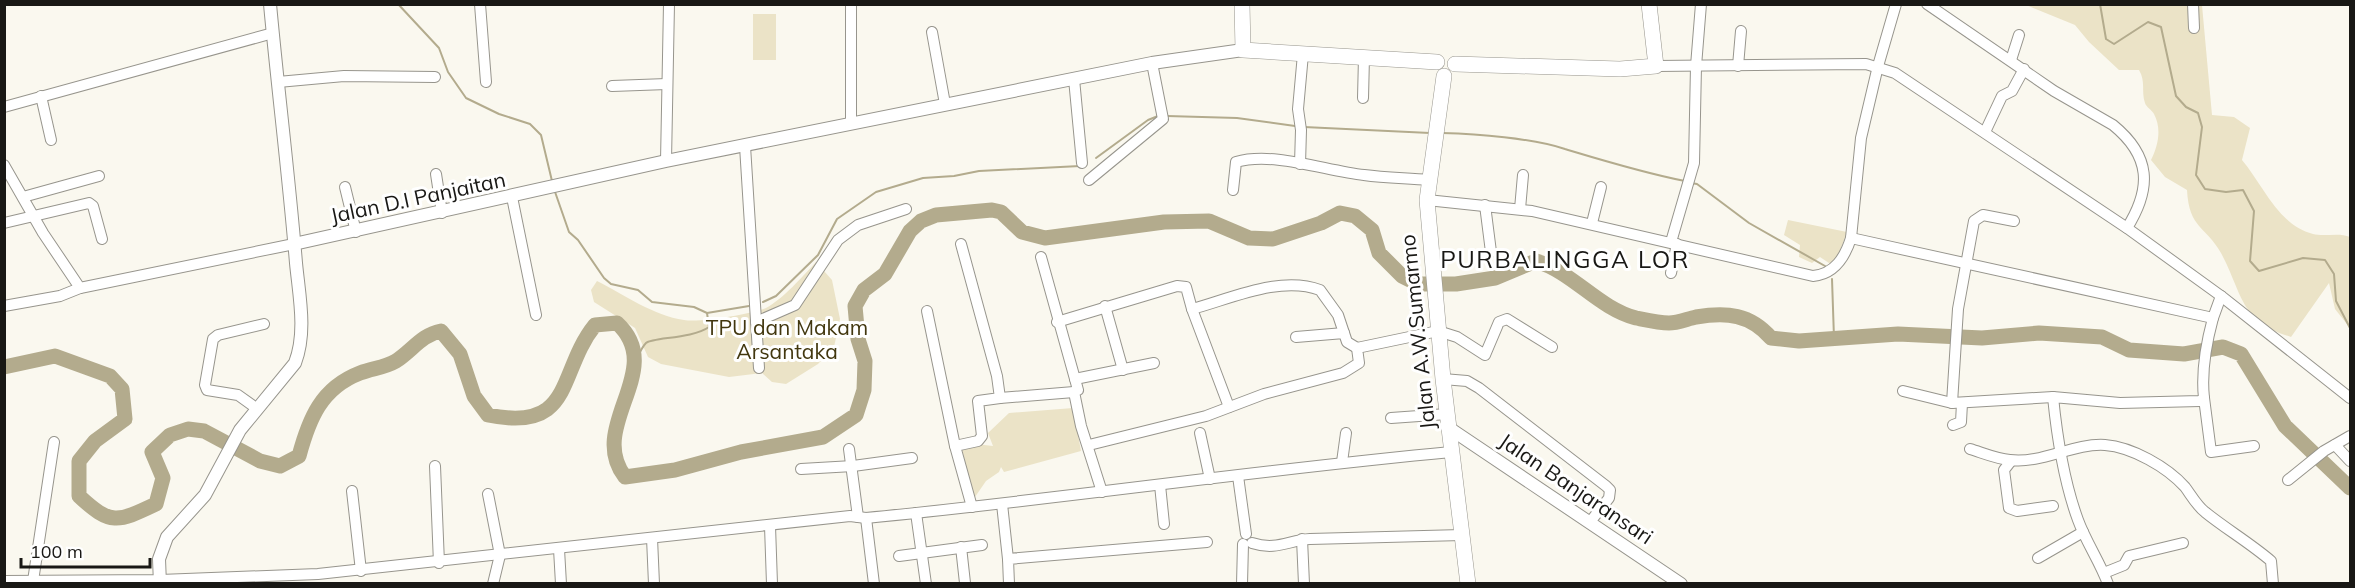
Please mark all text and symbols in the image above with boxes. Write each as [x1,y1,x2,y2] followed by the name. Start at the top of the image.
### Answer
[328,166,508,228] street label: Jalan D.I Panjaitan
[1394,233,1440,431] street label: Jalan A.W.Sumarmo
[1440,244,1690,274] district label: PURBALINGGA LOR
[706,314,868,364] park label: TPU dan Makam Arsantaka
[1495,427,1658,549] street label: Jalan Banjaransari
[21,531,150,569] scale bar
[30,540,83,563] text: 100 m

